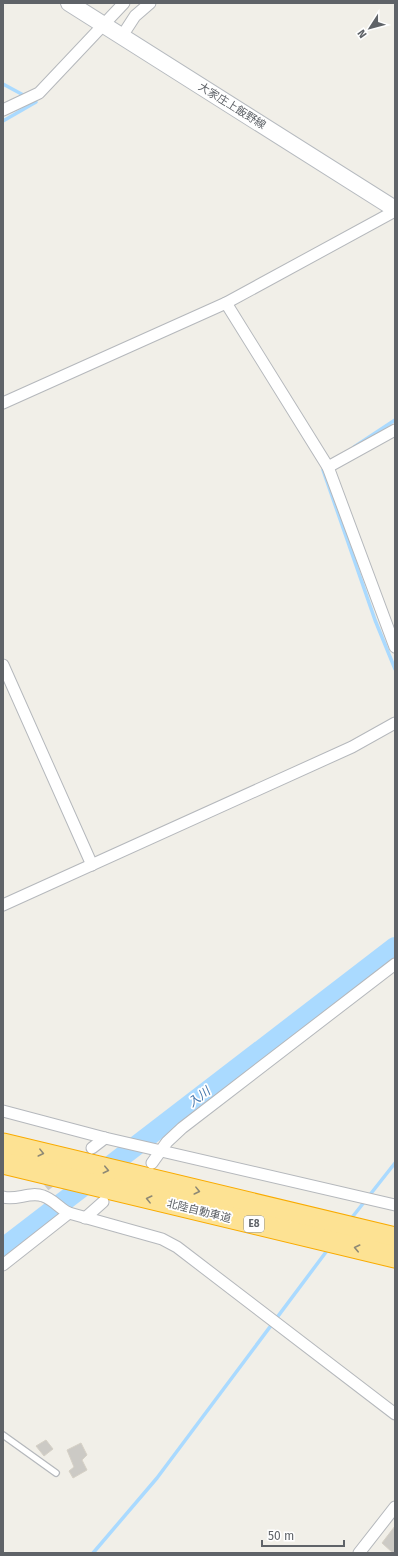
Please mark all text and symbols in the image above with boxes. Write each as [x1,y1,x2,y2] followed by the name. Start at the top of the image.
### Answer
[350,8,390,48] north arrow
[355,27,370,40] text: N
[196,80,268,132] street label: 大家庄上飯野線
[185,1083,214,1110] water label: 入川
[38,1149,44,1157] one-way arrow
[103,1165,109,1173] one-way arrow
[193,1186,200,1195] one-way arrow
[146,1195,152,1203] one-way arrow
[165,1197,233,1225] street label: 北陸自動車道
[244,1216,264,1232] road number: E8
[354,1245,360,1253] one-way arrow
[262,1522,344,1548] scale bar
[268,1529,294,1543] text: 50 m

